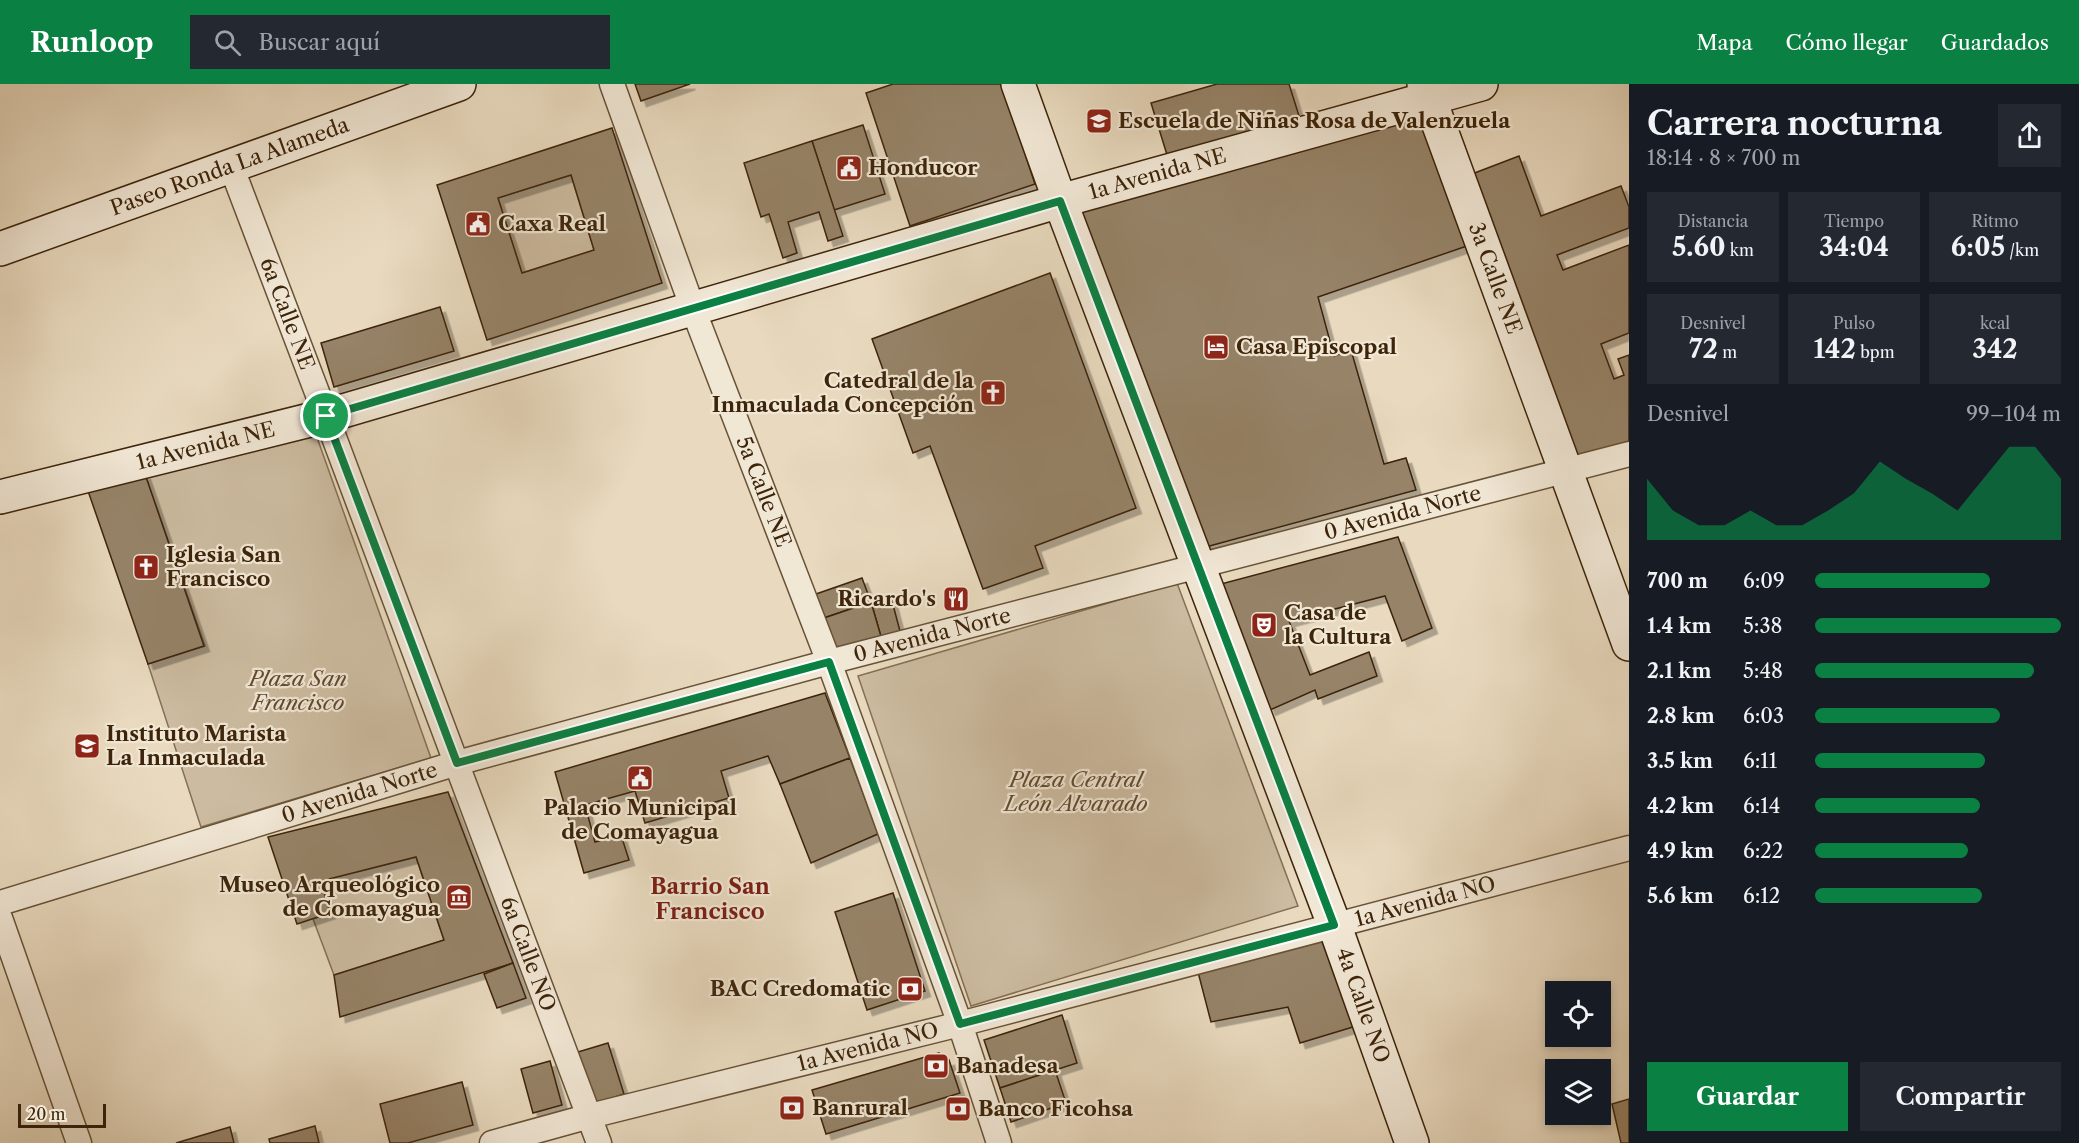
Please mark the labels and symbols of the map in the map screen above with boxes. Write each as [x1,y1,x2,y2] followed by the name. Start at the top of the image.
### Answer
[1084,106,1114,136] school or university icon: Escuela de Niñas Rosa de Valenzuela
[1118,108,1511,133] place label: Escuela de Niñas Rosa de Valenzuela
[107,111,353,220] street label: Paseo Ronda La Alameda
[1086,142,1229,204] street label: 1a Avenida NE
[834,153,864,183] public building icon: Honducor
[868,155,978,180] place label: Honducor
[463,209,493,239] public building icon: Caxa Real
[498,211,606,236] place label: Caxa Real
[1464,219,1527,337] street label: 3a Calle NE
[255,254,320,373] street label: 6a Calle NE
[1201,332,1231,362] hotel icon: Casa Episcopal
[1236,334,1397,359] place label: Casa Episcopal
[712,368,975,417] place label: Catedral de la Inmaculada Concepción
[978,378,1008,408] church icon: Catedral de la Inmaculada Concepción
[300,390,351,441] pin
[134,416,277,475] street label: 1a Avenida NE
[731,433,797,551] street label: 5a Calle NE
[1321,480,1484,545] street label: 0 Avenida Norte
[166,542,282,591] place label: Iglesia San Francisco
[131,552,161,582] church icon: Iglesia San Francisco
[941,584,971,614] restaurant icon: Ricardo's
[837,586,936,611] place label: Ricardo's
[1284,600,1392,649] place label: Casa de la Cultura
[851,602,1013,667] street label: 0 Avenida Norte
[1249,610,1279,640] theatre icon: Casa de la Cultura
[247,666,347,715] park label: Plaza San Francisco
[106,721,287,770] place label: Instituto Marista La Inmaculada
[72,731,102,761] school or university icon: Instituto Marista La Inmaculada
[279,757,440,828] street label: 0 Avenida Norte
[625,763,655,793] public building icon: Palacio Municipal de Comayagua
[1002,767,1148,816] park label: Plaza Central León Alvarado
[543,795,737,844] place label: Palacio Municipal de Comayagua
[1352,871,1498,932] street label: 1a Avenida NO
[219,872,441,921] place label: Museo Arqueológico de Comayagua
[650,873,770,925] district label: Barrio San Francisco
[444,882,474,912] museum icon: Museo Arqueológico de Comayagua
[496,893,561,1015] street label: 6a Calle NO
[1332,944,1395,1066] street label: 4a Calle NO
[895,974,925,1004] bank icon: BAC Credomatic
[710,976,890,1001] place label: BAC Credomatic
[795,1017,941,1076] street label: 1a Avenida NO
[921,1051,951,1081] bank icon: Banadesa
[956,1053,1060,1078] place label: Banadesa
[777,1093,807,1123] bank icon: Banrural
[943,1094,973,1124] bank icon: Banco Ficohsa
[812,1095,908,1120] place label: Banrural
[978,1096,1134,1121] place label: Banco Ficohsa
[18,1101,106,1128] scale bar

